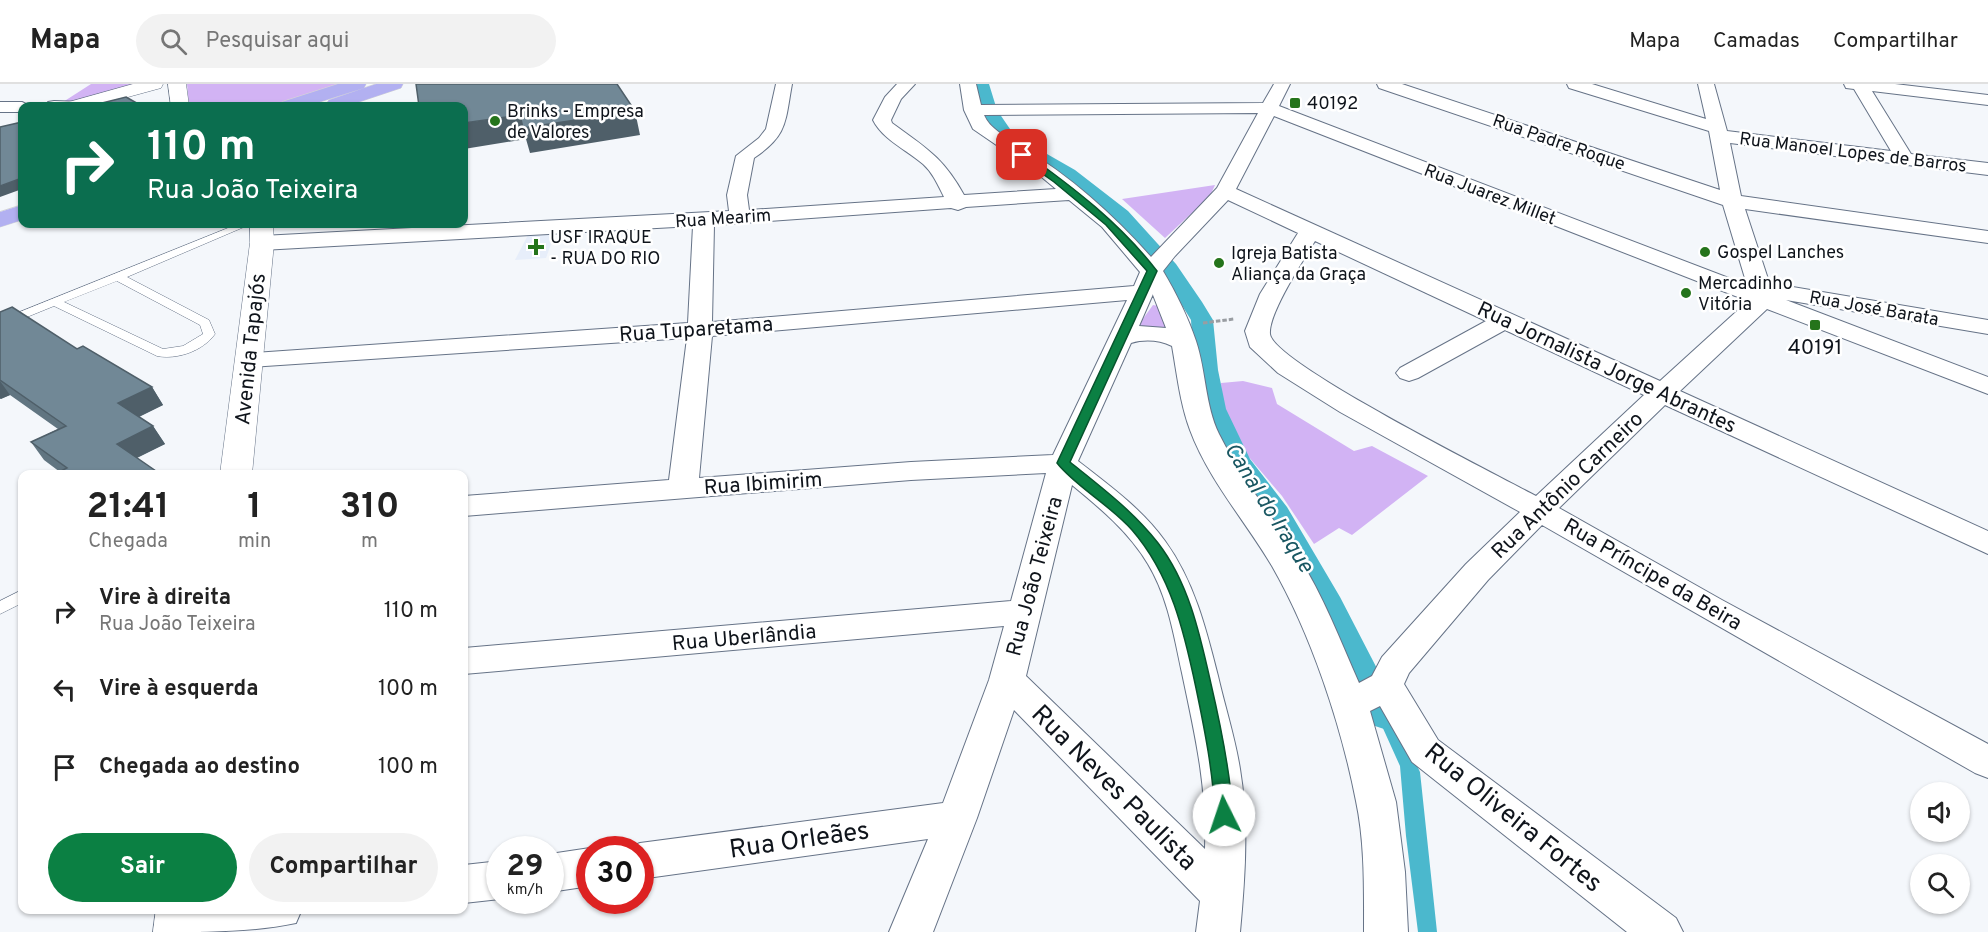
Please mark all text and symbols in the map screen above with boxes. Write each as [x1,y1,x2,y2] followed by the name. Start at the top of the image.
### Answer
[136,14,556,68] search box
[30,23,100,59] text: Mapa
[157,25,190,58] icon: search
[205,28,349,55] text: Pesquisar aqui
[1629,28,1680,55] text: Mapa
[1713,28,1800,55] text: Camadas
[1833,28,1958,55] text: Compartilhar
[1307,93,1358,116] place label: 40192
[1288,96,1302,110] marker: 40192
[507,101,644,145] place label: Brinks - Empresa de Valores
[1489,110,1628,177] street label: Rua Padre Roque
[488,114,502,128] marker: Brinks - Empresa de Valores
[147,122,256,175] text: 110 m
[48,126,126,204] icon: right
[1738,128,1968,179] street label: Rua Manoel Lopes de Barros
[996,129,1047,180] pin
[1005,138,1038,171] icon: arrive
[1420,160,1559,231] street label: Rua Juarez Millet
[147,174,358,208] text: Rua João Teixeira
[674,205,772,234] street label: Rua Mearim
[550,227,660,271] place label: USF IRAQUE - RUA DO RIO
[527,238,545,256] marker: USF IRAQUE - RUA DO RIO
[1717,242,1844,265] place label: Gospel Lanches
[1231,243,1366,287] place label: Igreja Batista Aliança da Graça
[1698,245,1712,259] marker: Gospel Lanches
[1212,256,1226,270] marker: Igreja Batista Aliança da Graça
[230,272,273,426] street label: Avenida Tapajós
[1698,273,1793,317] place label: Mercadinho Vitória
[1679,286,1693,300] marker: Mercadinho Vitória
[1807,287,1940,332] street label: Rua José Barata
[1472,296,1740,440] street label: Rua Jornalista Jorge Abrantes
[618,312,774,349] street label: Rua Tuparetama
[1808,318,1822,332] marker: 40191
[1788,335,1842,362] place label: 40191
[1486,407,1650,566] street label: Rua Antônio Carneiro
[1217,438,1319,579] water label: Canal do Iraque
[703,467,823,502] street label: Rua Ibimirim
[87,485,169,531] text: 21:41
[247,485,262,531] text: 1
[340,485,399,531] text: 310
[1001,494,1070,659] street label: Rua João Teixeira
[1558,513,1746,637] street label: Rua Príncipe da Beira
[88,529,168,555] text: Chegada
[238,529,271,555] text: min
[361,529,378,555] text: m
[99,585,231,612] text: Vire à direita
[48,595,81,628] icon: right
[384,598,438,625] text: 110 m
[99,612,255,638] text: Rua João Teixeira
[671,619,817,658] street label: Rua Uberlândia
[48,673,81,706] icon: left
[99,676,258,703] text: Vire à esquerda
[378,676,438,703] text: 100 m
[1023,699,1203,879] street label: Rua Neves Paulista
[1417,737,1608,901] street label: Rua Oliveira Fortes
[48,751,81,784] icon: arrive
[99,754,300,781] text: Chegada ao destino
[378,754,438,781] text: 100 m
[1910,782,1970,914] map controls
[1910,782,1970,842] button: sound
[1192,783,1256,847] position arrow
[727,815,871,868] street label: Rua Orleães
[48,833,237,902] button: Sair
[249,833,438,902] button: Compartilhar
[576,836,654,914] speed limit sign: 30
[507,849,543,886] text: 29
[1910,854,1970,914] button: search
[507,881,543,900] text: km/h

